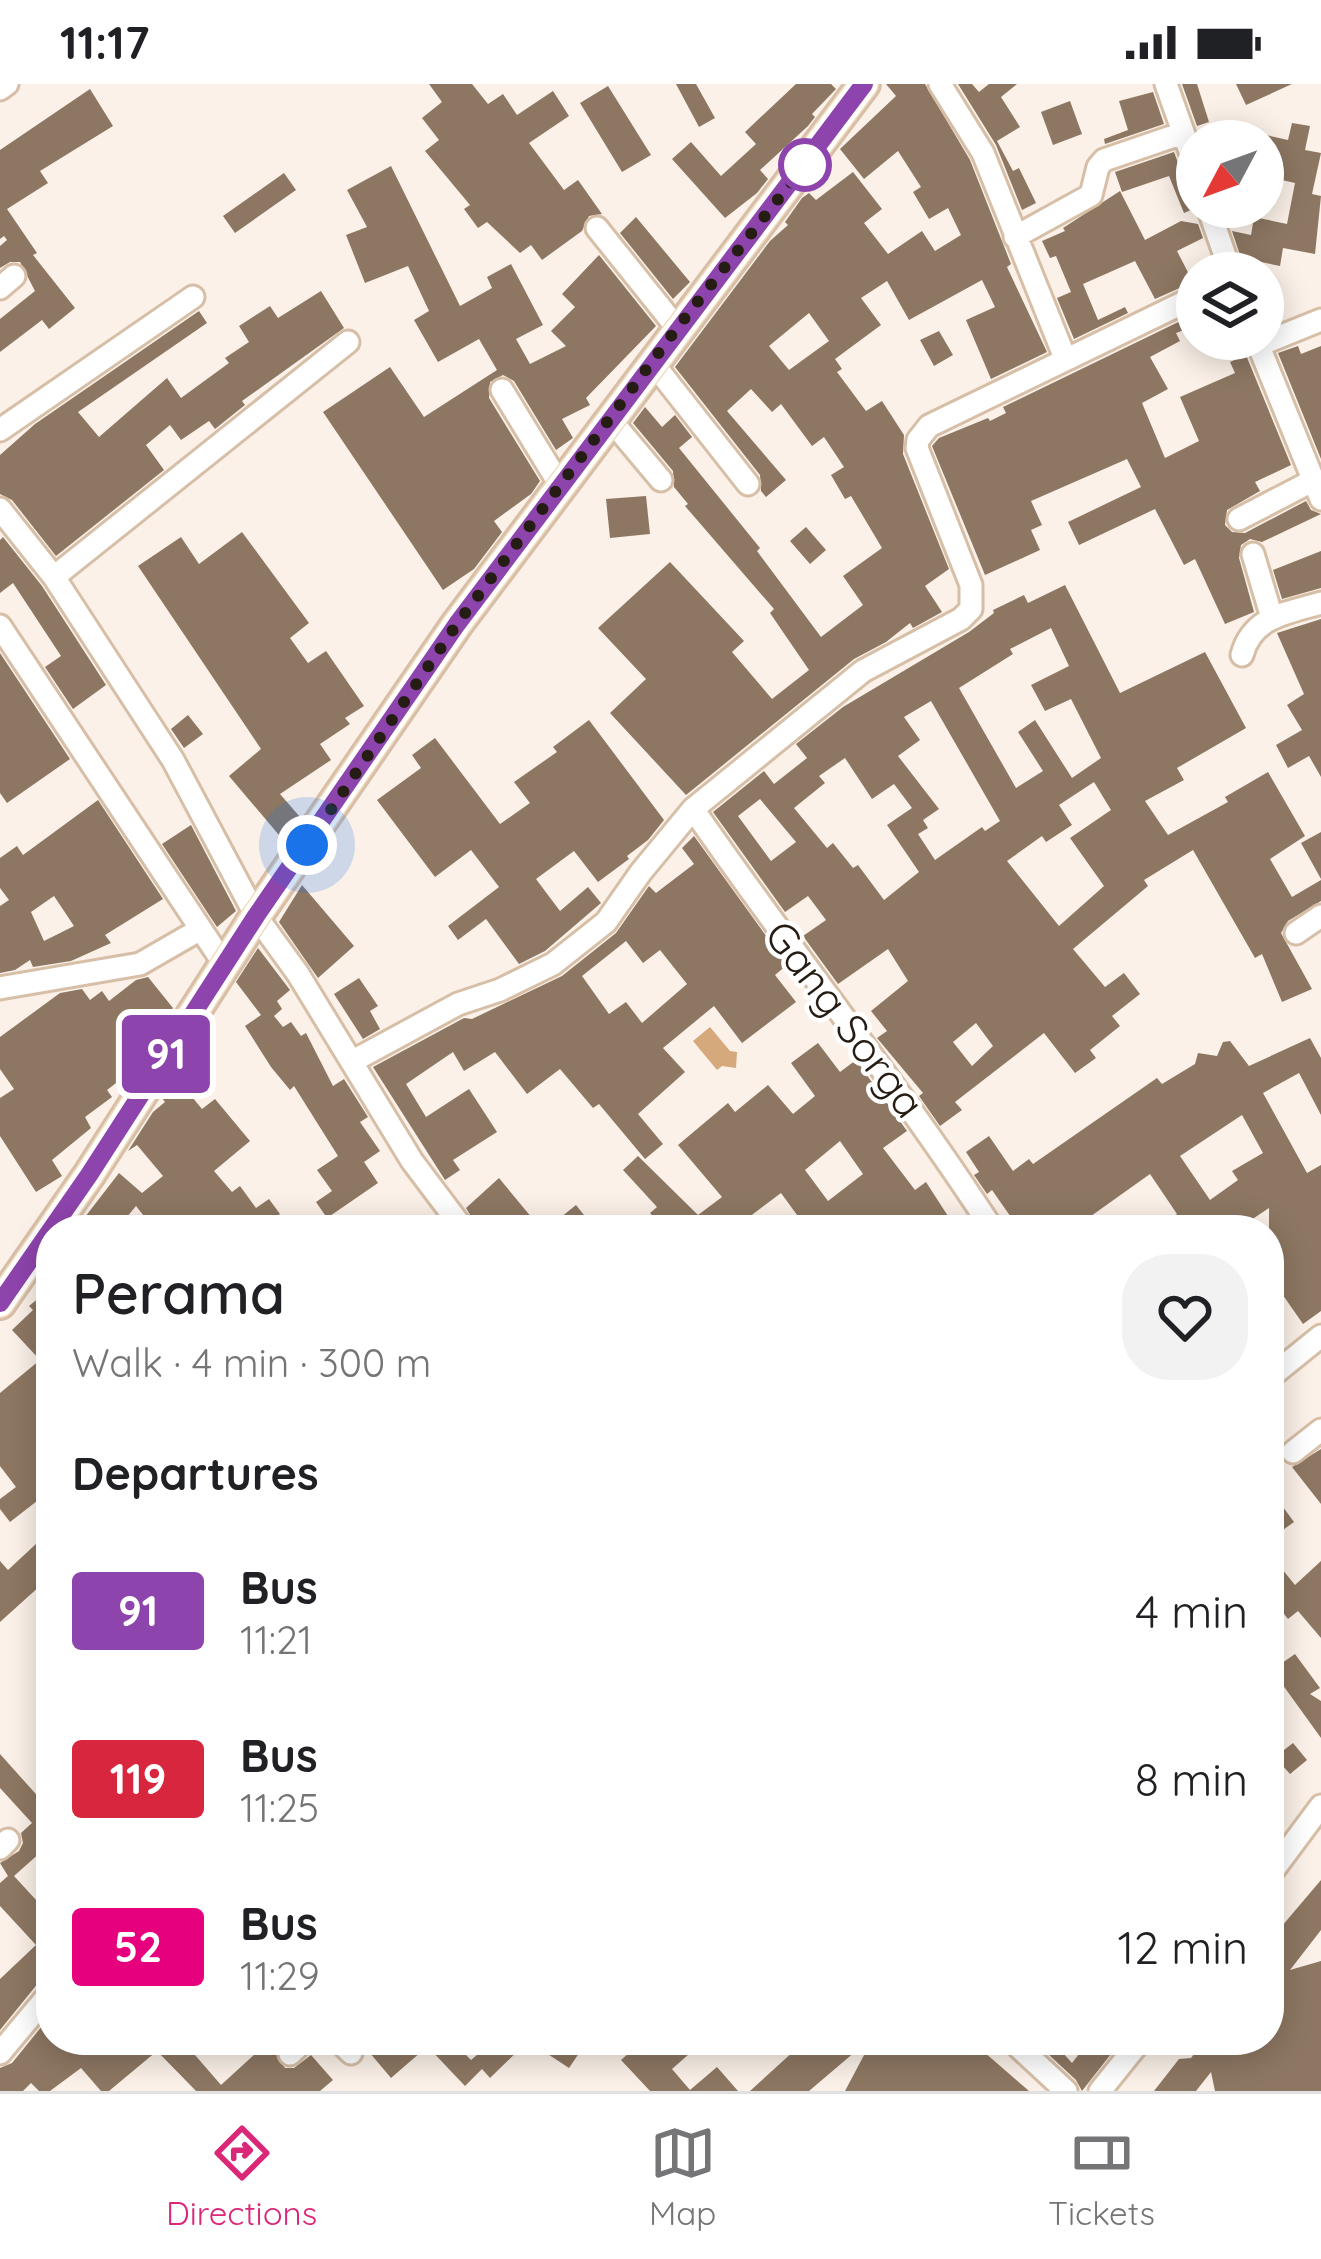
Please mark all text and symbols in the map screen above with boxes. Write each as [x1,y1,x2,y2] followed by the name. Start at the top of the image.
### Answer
[60,14,150,70] text: 11:17
[1176,120,1284,228] north arrow
[1176,120,1284,360] map controls
[780,140,830,190] unlabelled marker
[1176,252,1284,360] button: layers
[277,815,337,875] your location
[754,910,937,1128] street label: Gang Sorga
[112,1015,220,1093] line badge: 91
[146,1027,186,1080] text: 91
[1122,1254,1248,1380] button: heart
[72,1257,285,1328] text: Perama
[72,1338,431,1387] text: Walk · 4 min · 300 m
[72,1445,319,1501] text: Departures
[240,1559,318,1615] text: Bus
[1135,1583,1248,1639] text: 4 min
[118,1584,158,1637] text: 91
[240,1615,312,1664] text: 11:21
[240,1727,318,1783] text: Bus
[1135,1751,1248,1807] text: 8 min
[110,1752,166,1805] text: 119
[240,1783,319,1832] text: 11:25
[240,1895,318,1951] text: Bus
[1117,1919,1248,1975] text: 12 min
[114,1920,162,1973] text: 52
[240,1951,320,2000] text: 11:29
[166,2120,317,2233] tab: Directions
[649,2120,716,2233] tab: Map
[1048,2120,1155,2233] tab: Tickets

